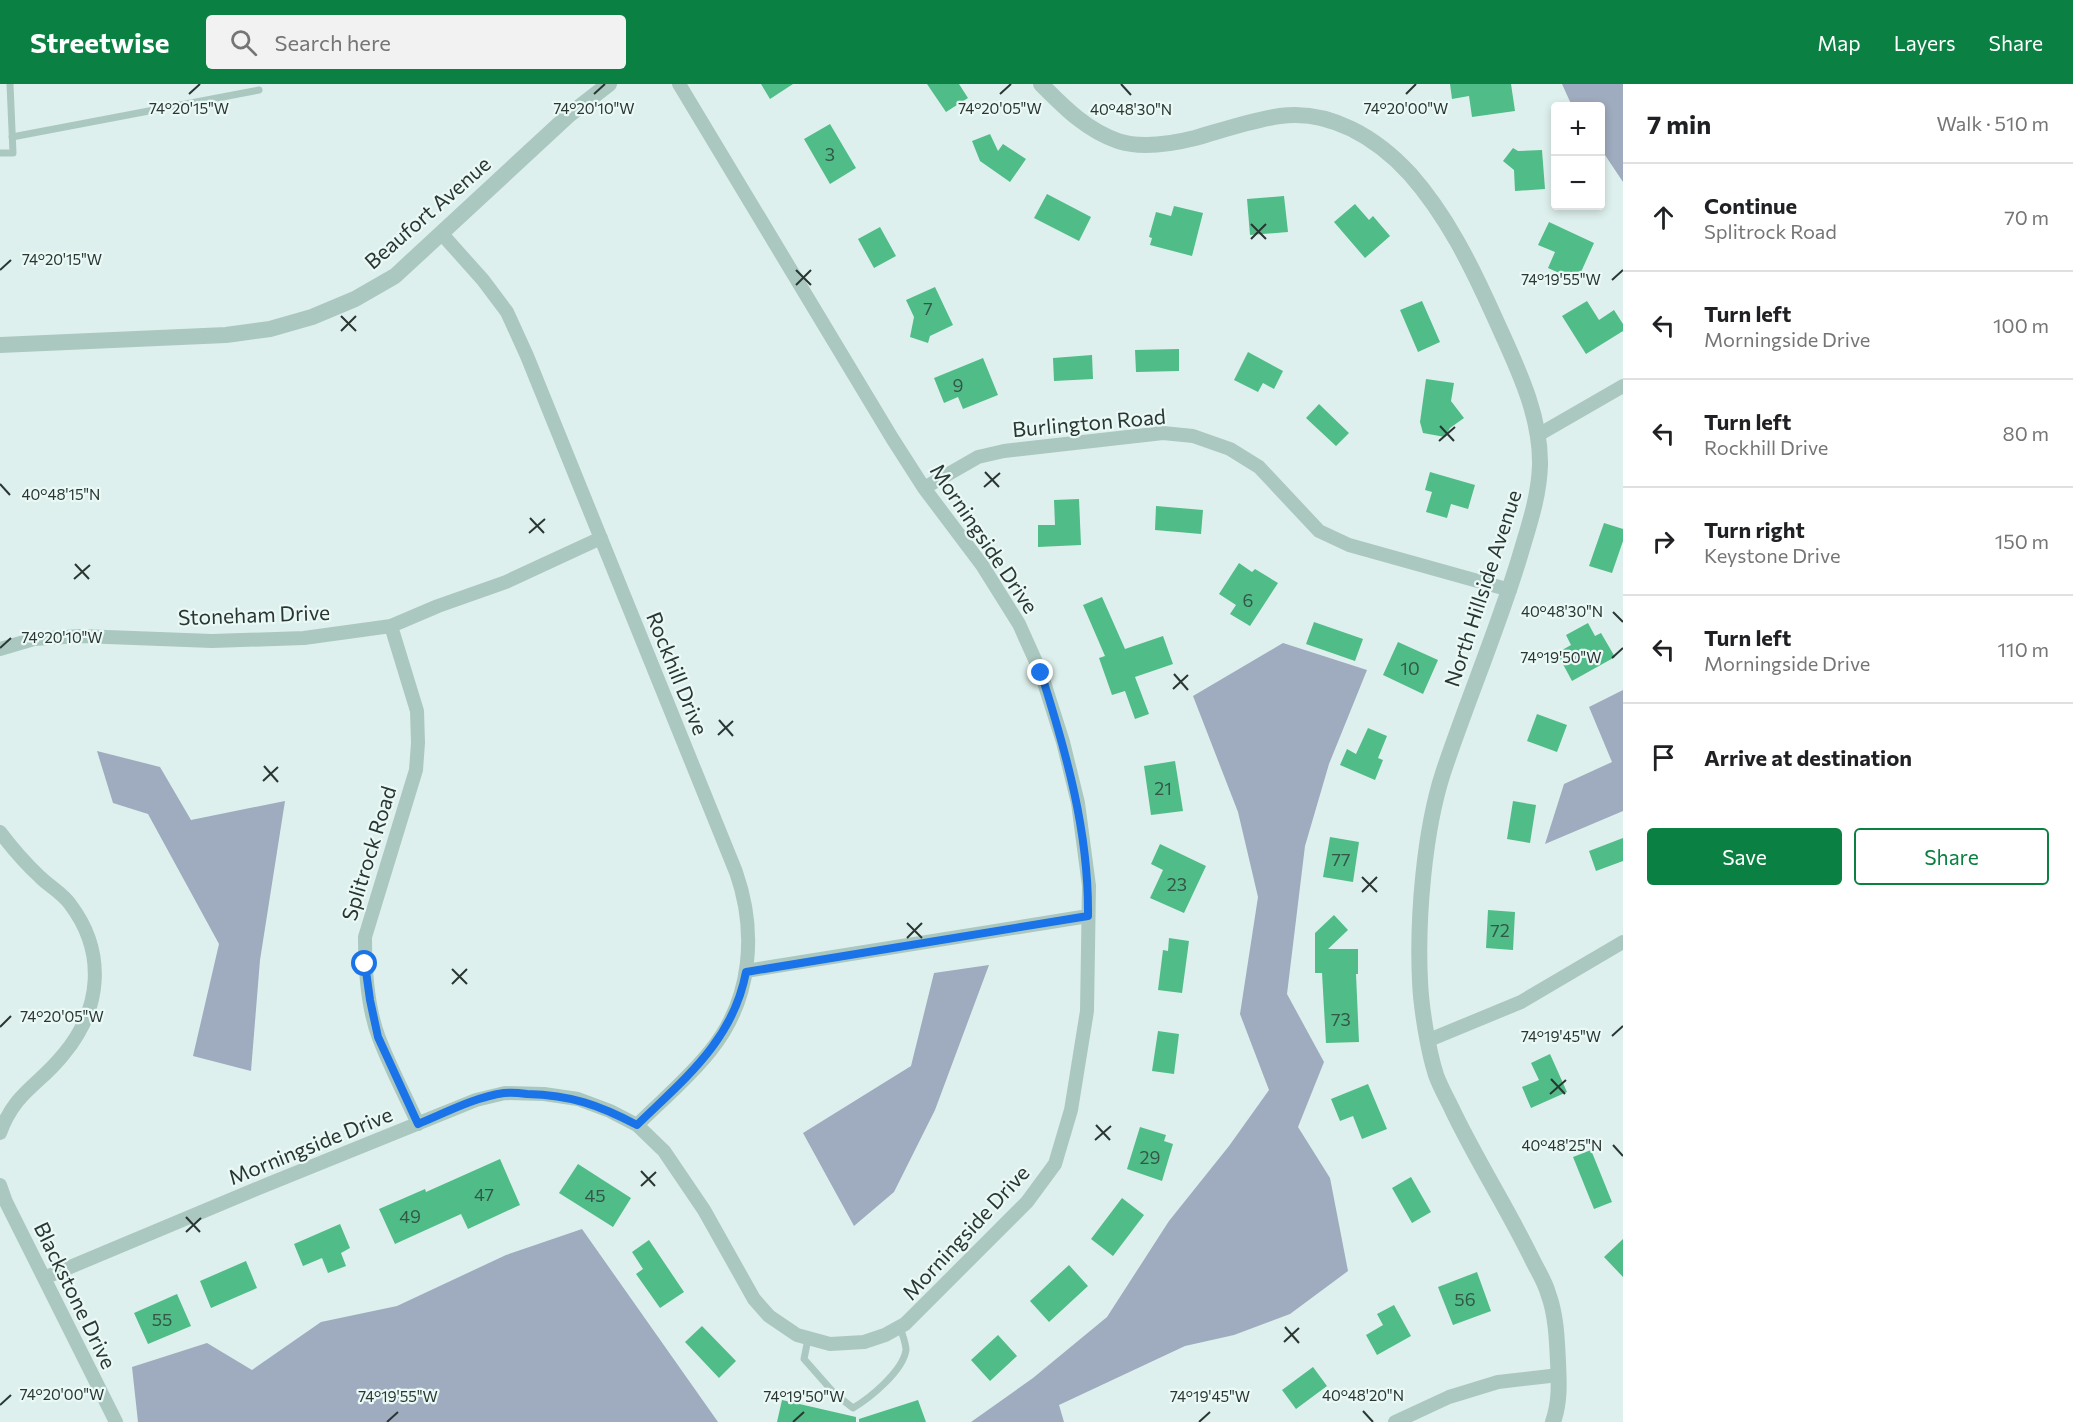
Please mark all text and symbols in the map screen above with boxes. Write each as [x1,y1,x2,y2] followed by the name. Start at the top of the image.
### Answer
[206,15,626,69] search box
[30,25,170,59] text: Streetwise
[227,26,260,59] icon: search
[275,29,391,56] text: Search here
[1817,30,1861,55] text: Map
[1894,30,1956,55] text: Layers
[1989,30,2043,55] text: Share
[149,99,229,117] text: 74°20'15"W
[553,99,635,117] text: 74°20'10"W
[958,99,1042,117] text: 74°20'05"W
[1364,99,1448,117] text: 74°20'00"W
[1090,100,1172,118] text: 40°48'30"N
[1551,102,1605,210] map controls
[1551,102,1605,156] button: +
[1647,108,1711,139] text: 7 min
[1937,111,2049,135] text: Walk · 510 m
[825,143,835,165] house number: 3
[359,151,495,273] street label: Beaufort Avenue
[1551,156,1605,210] button: −
[1704,192,1797,219] text: Continue
[1647,201,1680,234] icon: ahead
[2004,205,2049,229] text: 70 m
[1704,219,1837,243] text: Splitrock Road
[22,250,102,268] text: 74°20'15"W
[1521,270,1601,288] text: 74°19'55"W
[923,297,933,319] house number: 7
[1704,300,1791,327] text: Turn left
[1647,309,1680,342] icon: left
[1993,313,2049,337] text: 100 m
[1704,327,1870,351] text: Morningside Drive
[953,374,963,396] house number: 9
[1011,403,1167,441] street label: Burlington Road
[1704,408,1791,435] text: Turn left
[1647,417,1680,450] icon: left
[2003,421,2049,445] text: 80 m
[1704,435,1828,459] text: Rockhill Drive
[926,459,1044,617] street label: Morningside Drive
[22,485,100,503] text: 40°48'15"N
[1438,486,1526,690] street label: North Hillside Avenue
[1704,516,1805,543] text: Turn right
[1647,525,1680,558] icon: right
[1995,529,2049,553] text: 150 m
[1704,543,1840,567] text: Keystone Drive
[1243,589,1253,611] house number: 6
[177,599,331,629] street label: Stoneham Drive
[1521,602,1603,620] text: 40°48'30"N
[642,608,714,738] street label: Rockhill Drive
[1704,624,1791,651] text: Turn left
[21,628,103,646] text: 74°20'10"W
[1647,633,1680,666] icon: left
[1998,637,2049,661] text: 110 m
[1521,648,1601,666] text: 74°19'50"W
[1704,651,1870,675] text: Morningside Drive
[1400,657,1420,679] house number: 10
[1027,659,1053,685] route end
[1647,741,1680,774] icon: arrive
[1704,744,1912,771] text: Arrive at destination
[1154,777,1172,799] house number: 21
[336,783,400,923] street label: Splitrock Road
[1647,828,1842,885] button: Save
[1854,828,2049,885] button: Share
[1331,848,1351,870] house number: 77
[1167,873,1187,895] house number: 23
[1490,919,1510,941] house number: 72
[351,950,377,976] route start
[20,1007,104,1025] text: 74°20'05"W
[1331,1008,1351,1030] house number: 73
[1521,1027,1601,1045] text: 74°19'45"W
[224,1101,396,1189] street label: Morningside Drive
[1522,1136,1602,1154] text: 40°48'25"N
[1140,1146,1160,1168] house number: 29
[896,1160,1034,1304] street label: Morningside Drive
[474,1183,494,1205] house number: 47
[584,1184,606,1206] house number: 45
[399,1205,421,1227] house number: 49
[30,1218,122,1372] street label: Blackstone Drive
[1454,1288,1476,1310] house number: 56
[152,1308,172,1330] house number: 55
[20,1385,104,1403] text: 74°20'00"W
[1322,1386,1404,1404] text: 40°48'20"N
[358,1387,438,1405] text: 74°19'55"W
[764,1387,844,1405] text: 74°19'50"W
[1170,1387,1250,1405] text: 74°19'45"W

